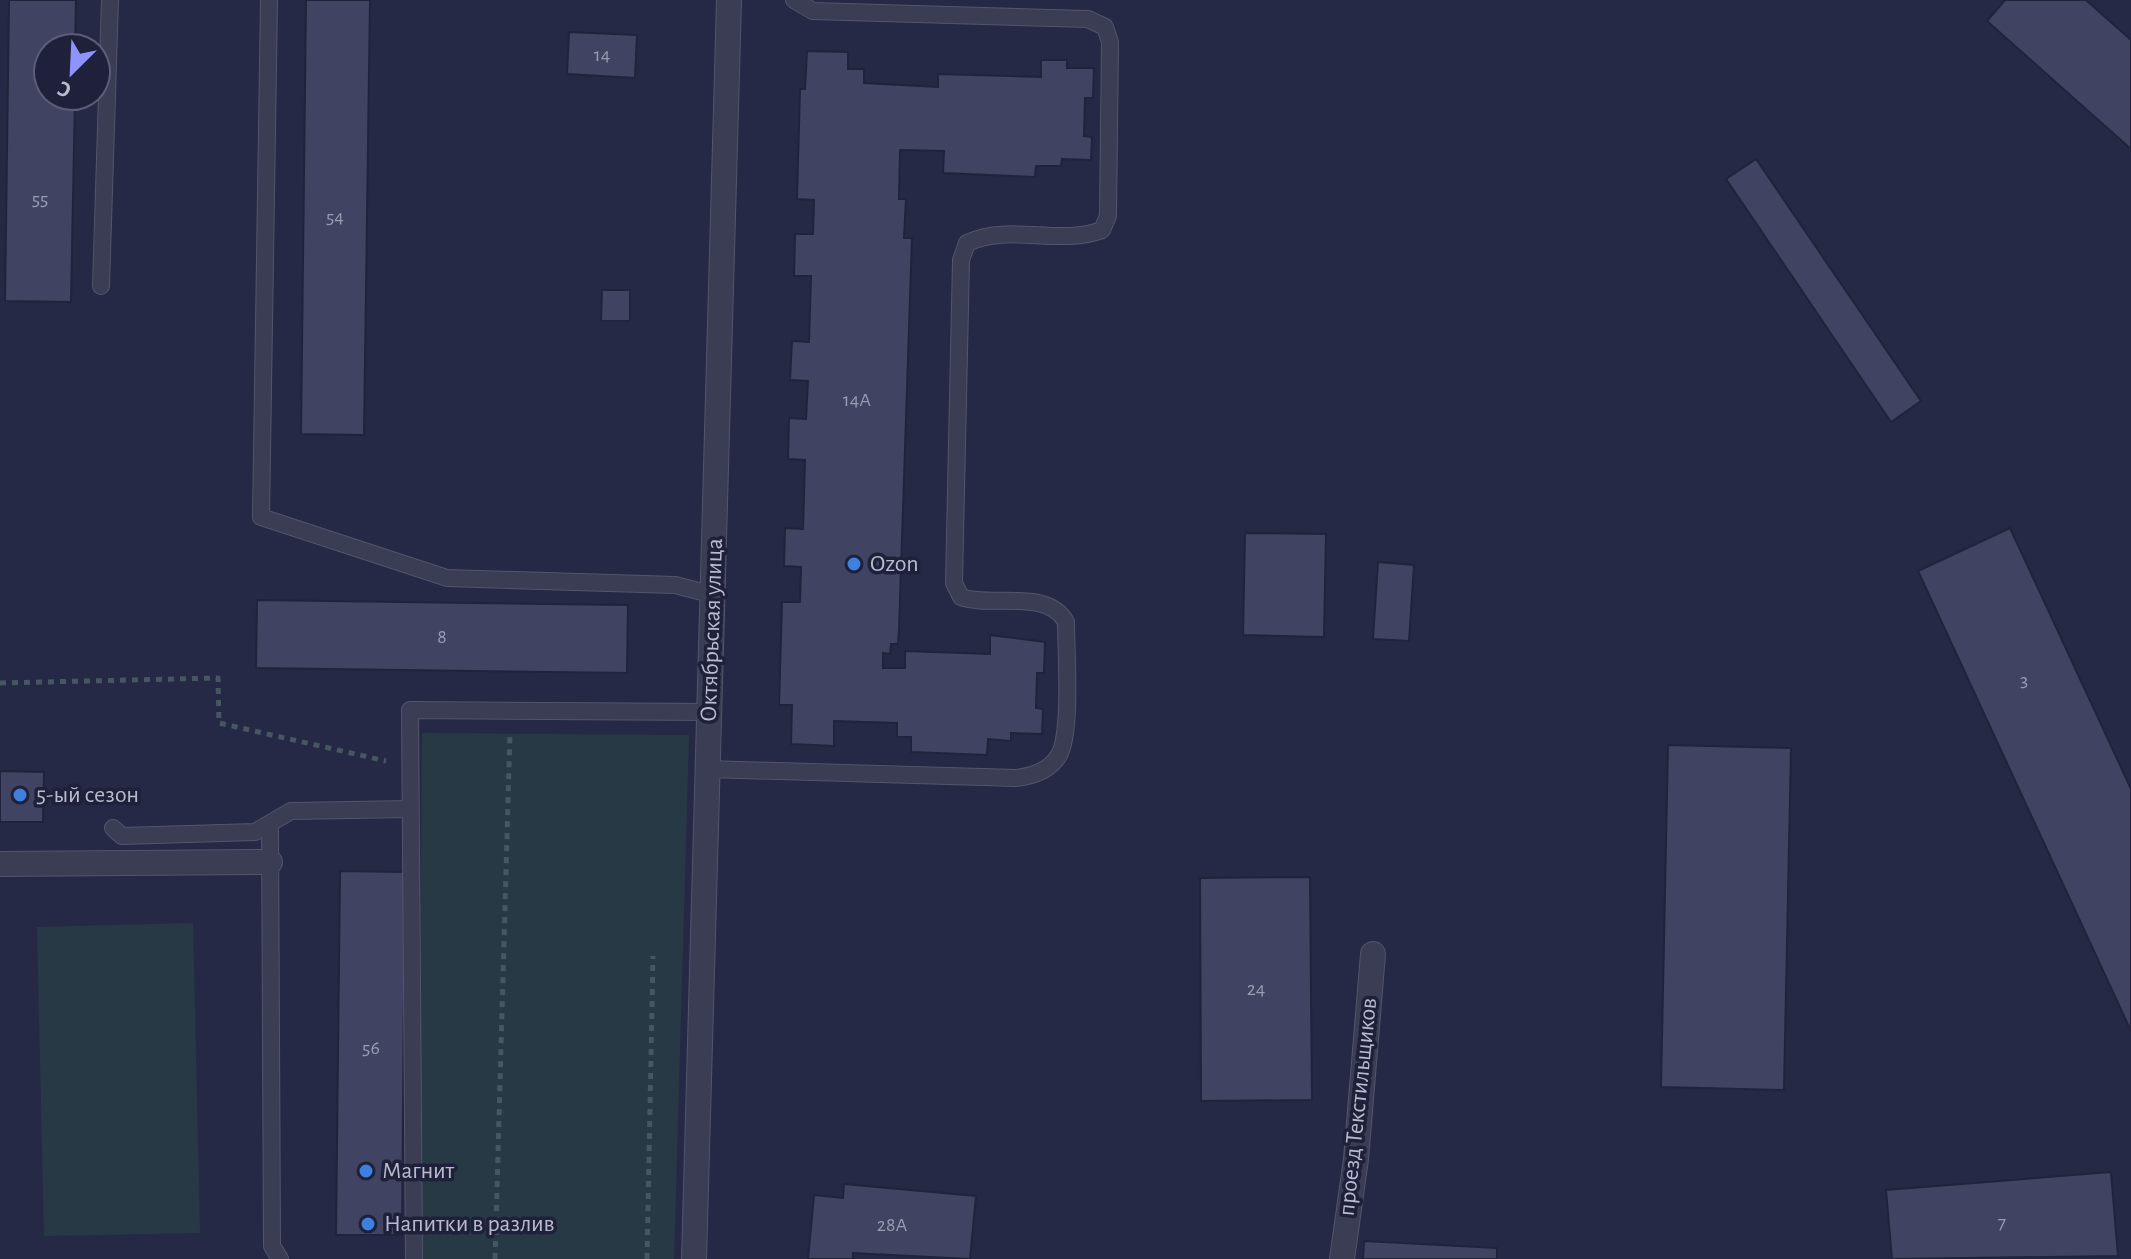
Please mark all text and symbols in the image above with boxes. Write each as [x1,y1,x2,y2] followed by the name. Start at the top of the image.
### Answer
[32,32,112,112] north arrow
[594,45,610,65] house number: 14
[54,77,74,102] text: С
[32,189,48,209] house number: 55
[326,207,344,227] house number: 54
[843,390,871,410] house number: 14А
[697,538,727,722] street label: Октябрьская улица
[870,552,919,576] place label: Ozon
[845,555,863,573] marker: Ozon
[437,627,447,647] house number: 8
[2020,670,2028,690] house number: 3
[36,783,139,807] place label: 5-ый сезон
[11,786,29,804] marker: 5-ый сезон
[1247,979,1265,999] house number: 24
[1335,997,1381,1217] street label: проезд Текстильщиков
[362,1038,380,1058] house number: 56
[382,1159,454,1183] place label: Магнит
[357,1162,375,1180] marker: Магнит
[384,1212,555,1236] place label: Напитки в разлив
[1998,1213,2006,1233] house number: 7
[359,1215,377,1233] marker: Напитки в разлив
[877,1215,907,1235] house number: 28А

